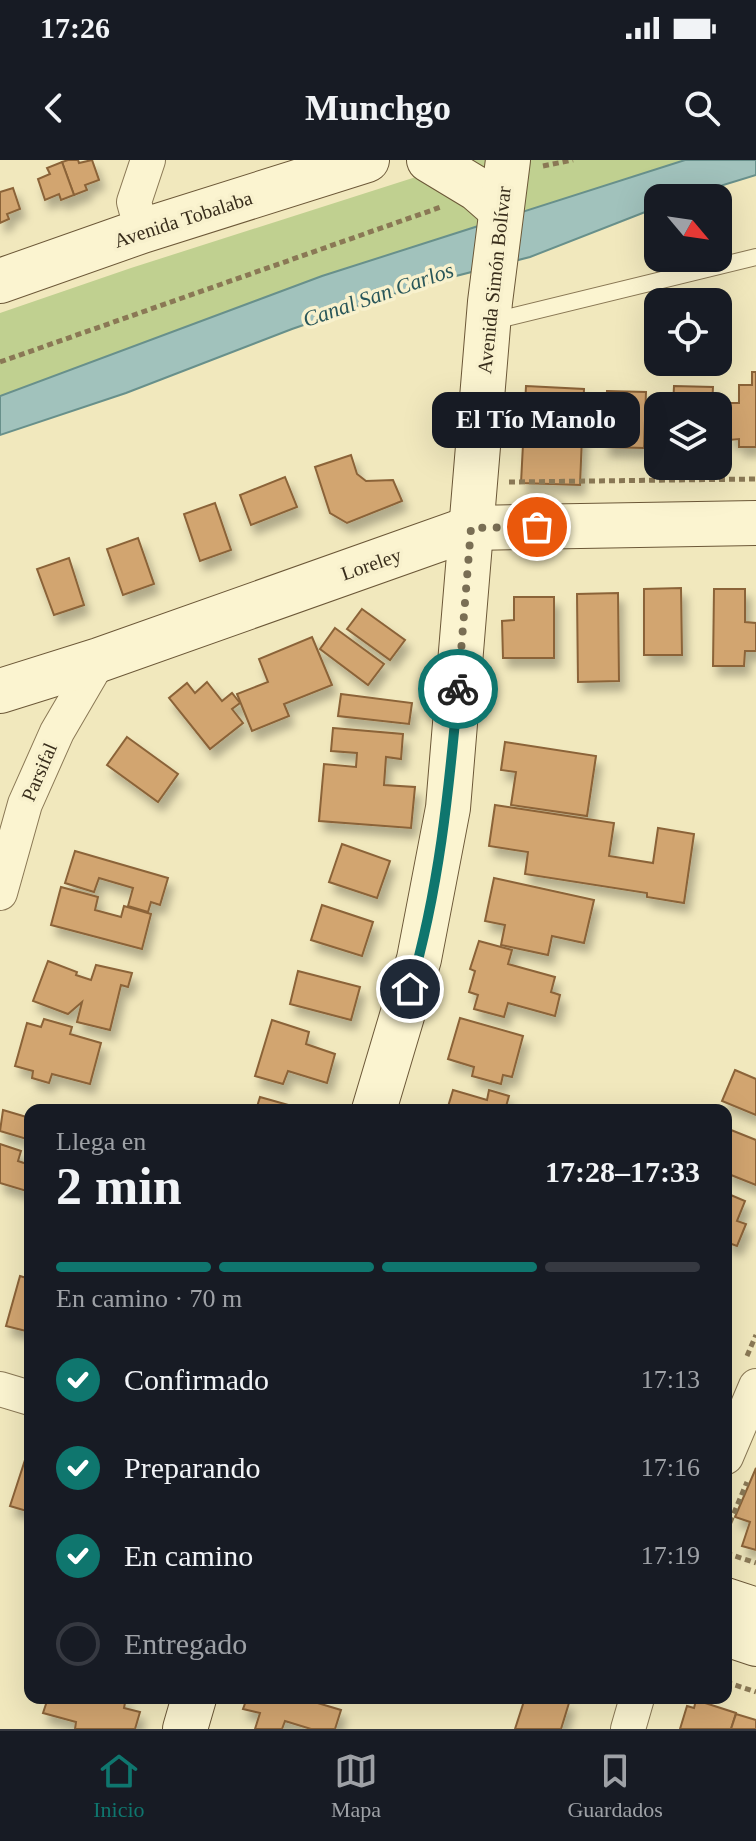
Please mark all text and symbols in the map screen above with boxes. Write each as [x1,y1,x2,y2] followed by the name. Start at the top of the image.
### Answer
[40,11,110,44] text: 17:26
[32,86,76,130] icon: back
[680,86,724,130] icon: search
[305,88,451,128] text: Munchgo
[644,184,732,272] north arrow
[644,184,732,480] map controls
[473,185,515,375] street label: Avenida Simón Bolívar
[111,186,255,252] street label: Avenida Tobalaba
[300,257,457,332] water label: Canal San Carlos
[644,288,732,376] button: locate
[433,391,641,447] callout: El Tío Manolo
[644,392,732,480] button: layers
[456,405,616,434] text: El Tío Manolo
[503,493,571,561] pin
[515,505,559,549] icon: bag
[338,543,404,585] street label: Loreley
[418,649,498,729] courier
[436,667,480,711] icon: bike
[17,739,61,804] street label: Parsifal
[376,955,444,1023] pin
[388,967,432,1011] icon: home
[56,1127,146,1156] text: Llega en
[545,1155,700,1188] text: 17:28–17:33
[56,1158,182,1215] text: 2 min
[56,1284,242,1313] text: En camino · 70 m
[56,1358,100,1402] icon: check
[124,1363,269,1396] text: Confirmado
[641,1365,700,1394] text: 17:13
[56,1446,100,1490] icon: check
[124,1451,261,1484] text: Preparando
[641,1453,700,1482] text: 17:16
[56,1534,100,1578] icon: check
[124,1539,253,1572] text: En camino
[641,1541,700,1570] text: 17:19
[124,1627,247,1660] text: Entregado
[93,1749,145,1823] tab: Inicio
[331,1749,381,1823] tab: Mapa
[567,1749,663,1823] tab: Guardados

